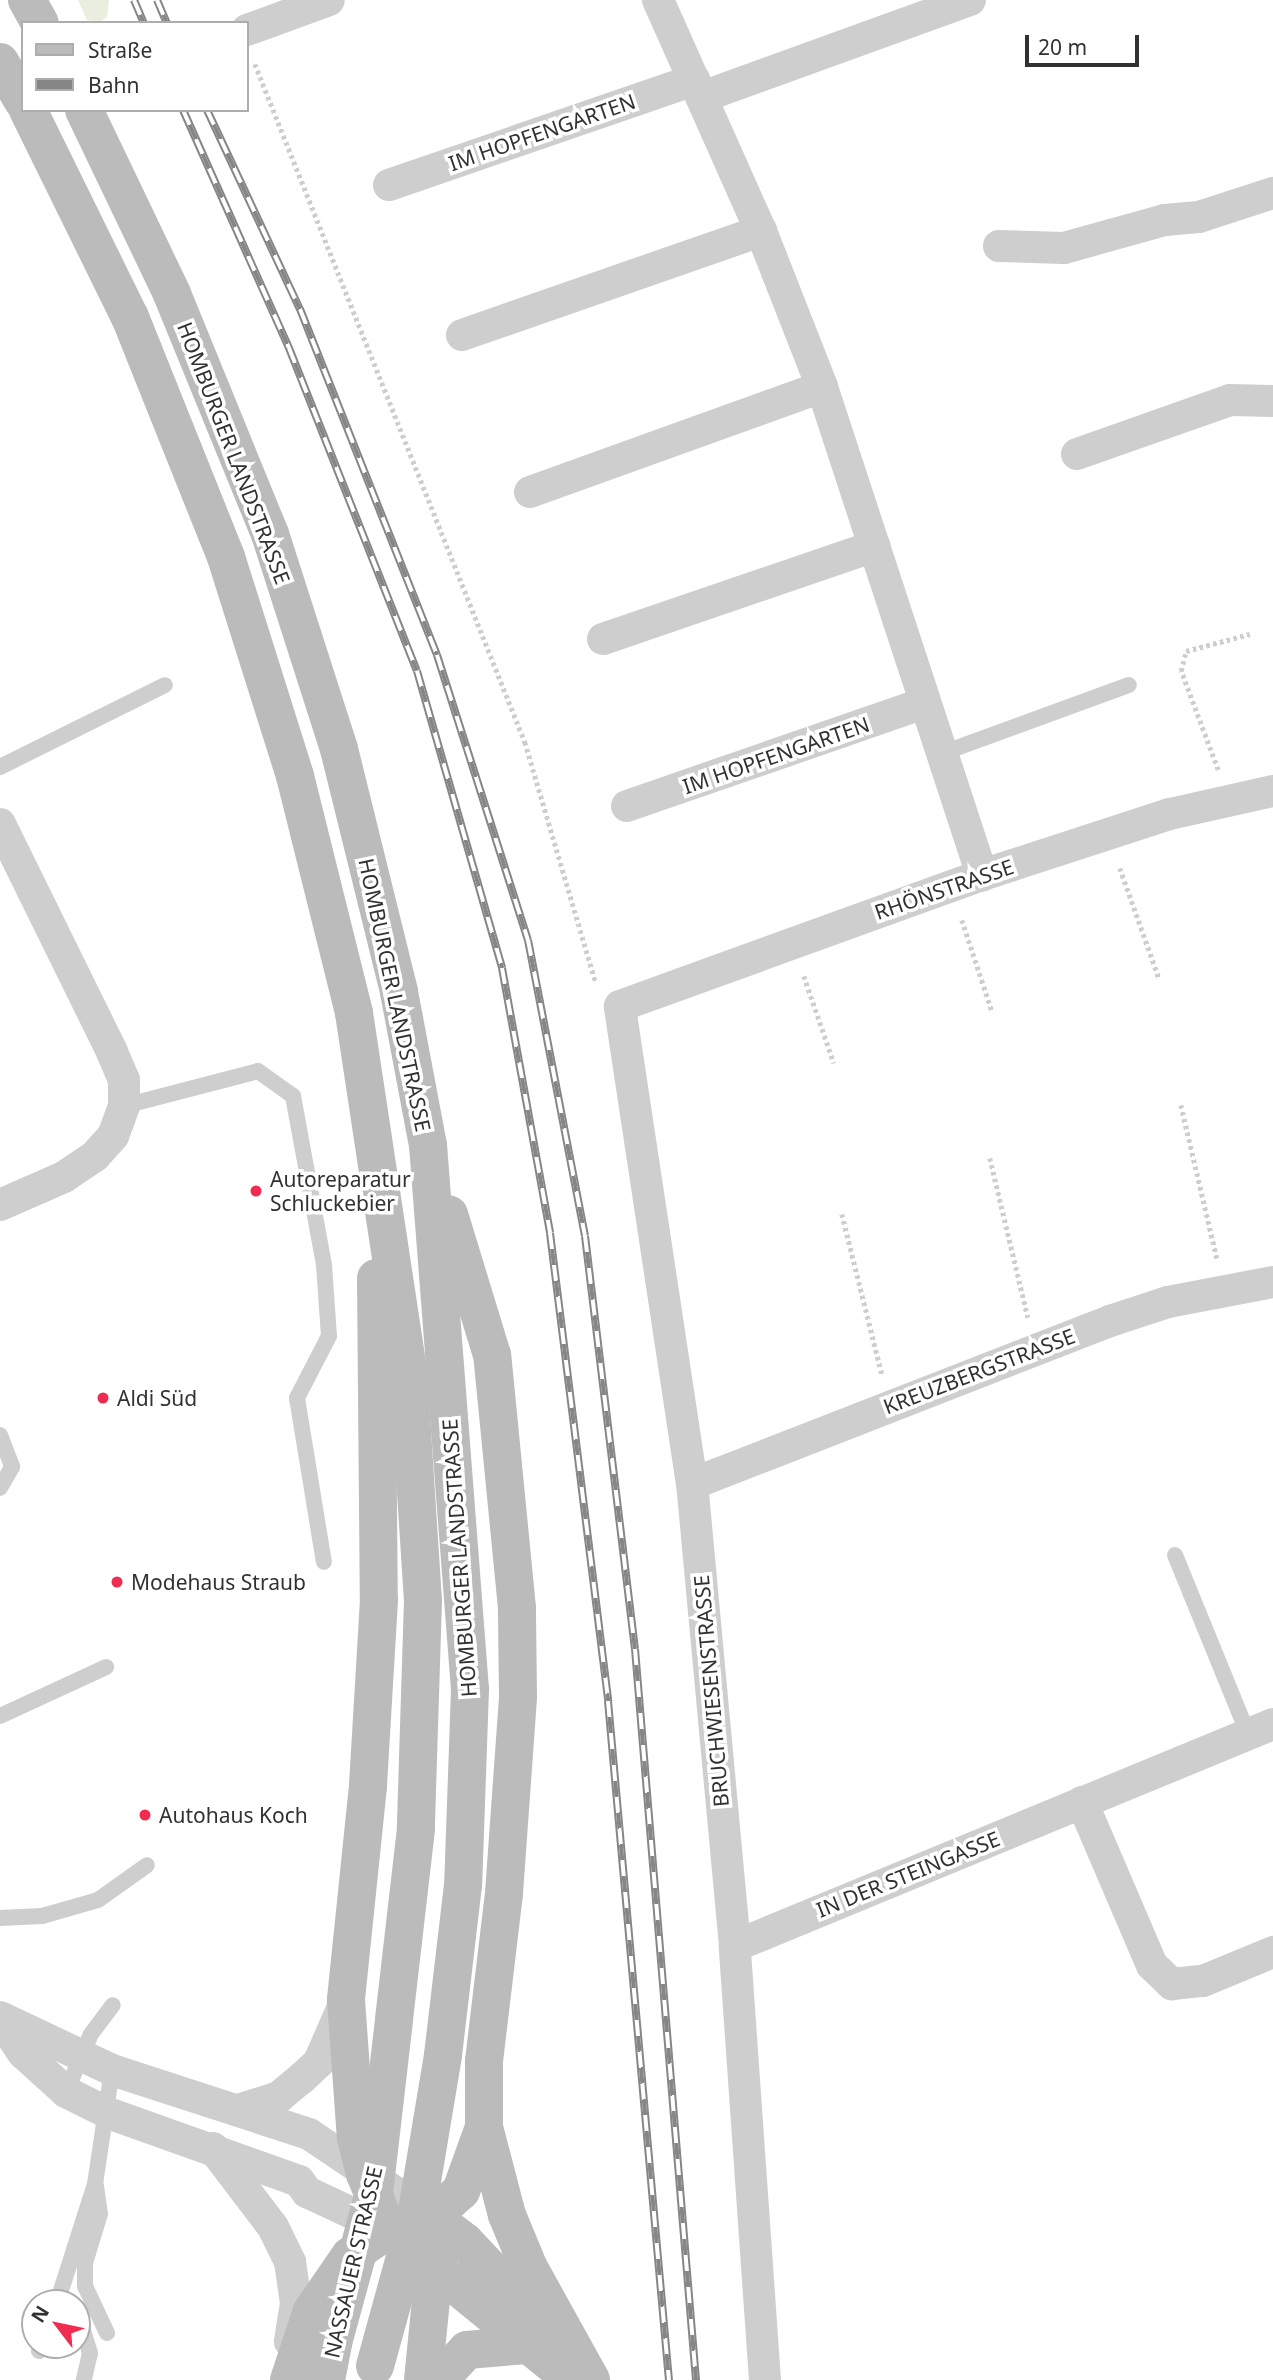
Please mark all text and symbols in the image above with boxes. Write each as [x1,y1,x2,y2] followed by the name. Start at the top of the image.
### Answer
[21,21,248,112] legend
[1028,21,1142,65] scale bar
[1038,33,1087,61] text: 20 m
[88,36,152,64] text: Straße
[88,71,139,99] text: Bahn
[445,88,639,176] street label: IM HOPFENGARTEN
[172,318,296,588] street label: HOMBURGER LANDSTRASSE
[679,711,873,799] street label: IM HOPFENGARTEN
[871,853,1017,925] street label: RHÖNSTRASSE
[354,856,436,1134] street label: HOMBURGER LANDSTRASSE
[270,1166,411,1216] place label: Autoreparatur Schluckebier
[248,1183,264,1199] marker: Autoreparatur Schluckebier
[880,1323,1078,1419] street label: KREUZBERGSTRASSE
[117,1385,197,1411] place label: Aldi Süd
[95,1390,111,1406] marker: Aldi Süd
[437,1418,481,1698] street label: HOMBURGER LANDSTRASSE
[131,1569,306,1595] place label: Modehaus Straub
[109,1574,125,1590] marker: Modehaus Straub
[688,1574,734,1808] street label: BRUCHWIESENSTRASSE
[159,1802,308,1828] place label: Autohaus Koch
[137,1807,153,1823] marker: Autohaus Koch
[813,1826,1003,1922] street label: IN DER STEINGASSE
[319,2164,387,2360] street label: NASSAUER STRASSE
[21,2289,91,2359] north arrow
[25,2300,55,2327] text: N

